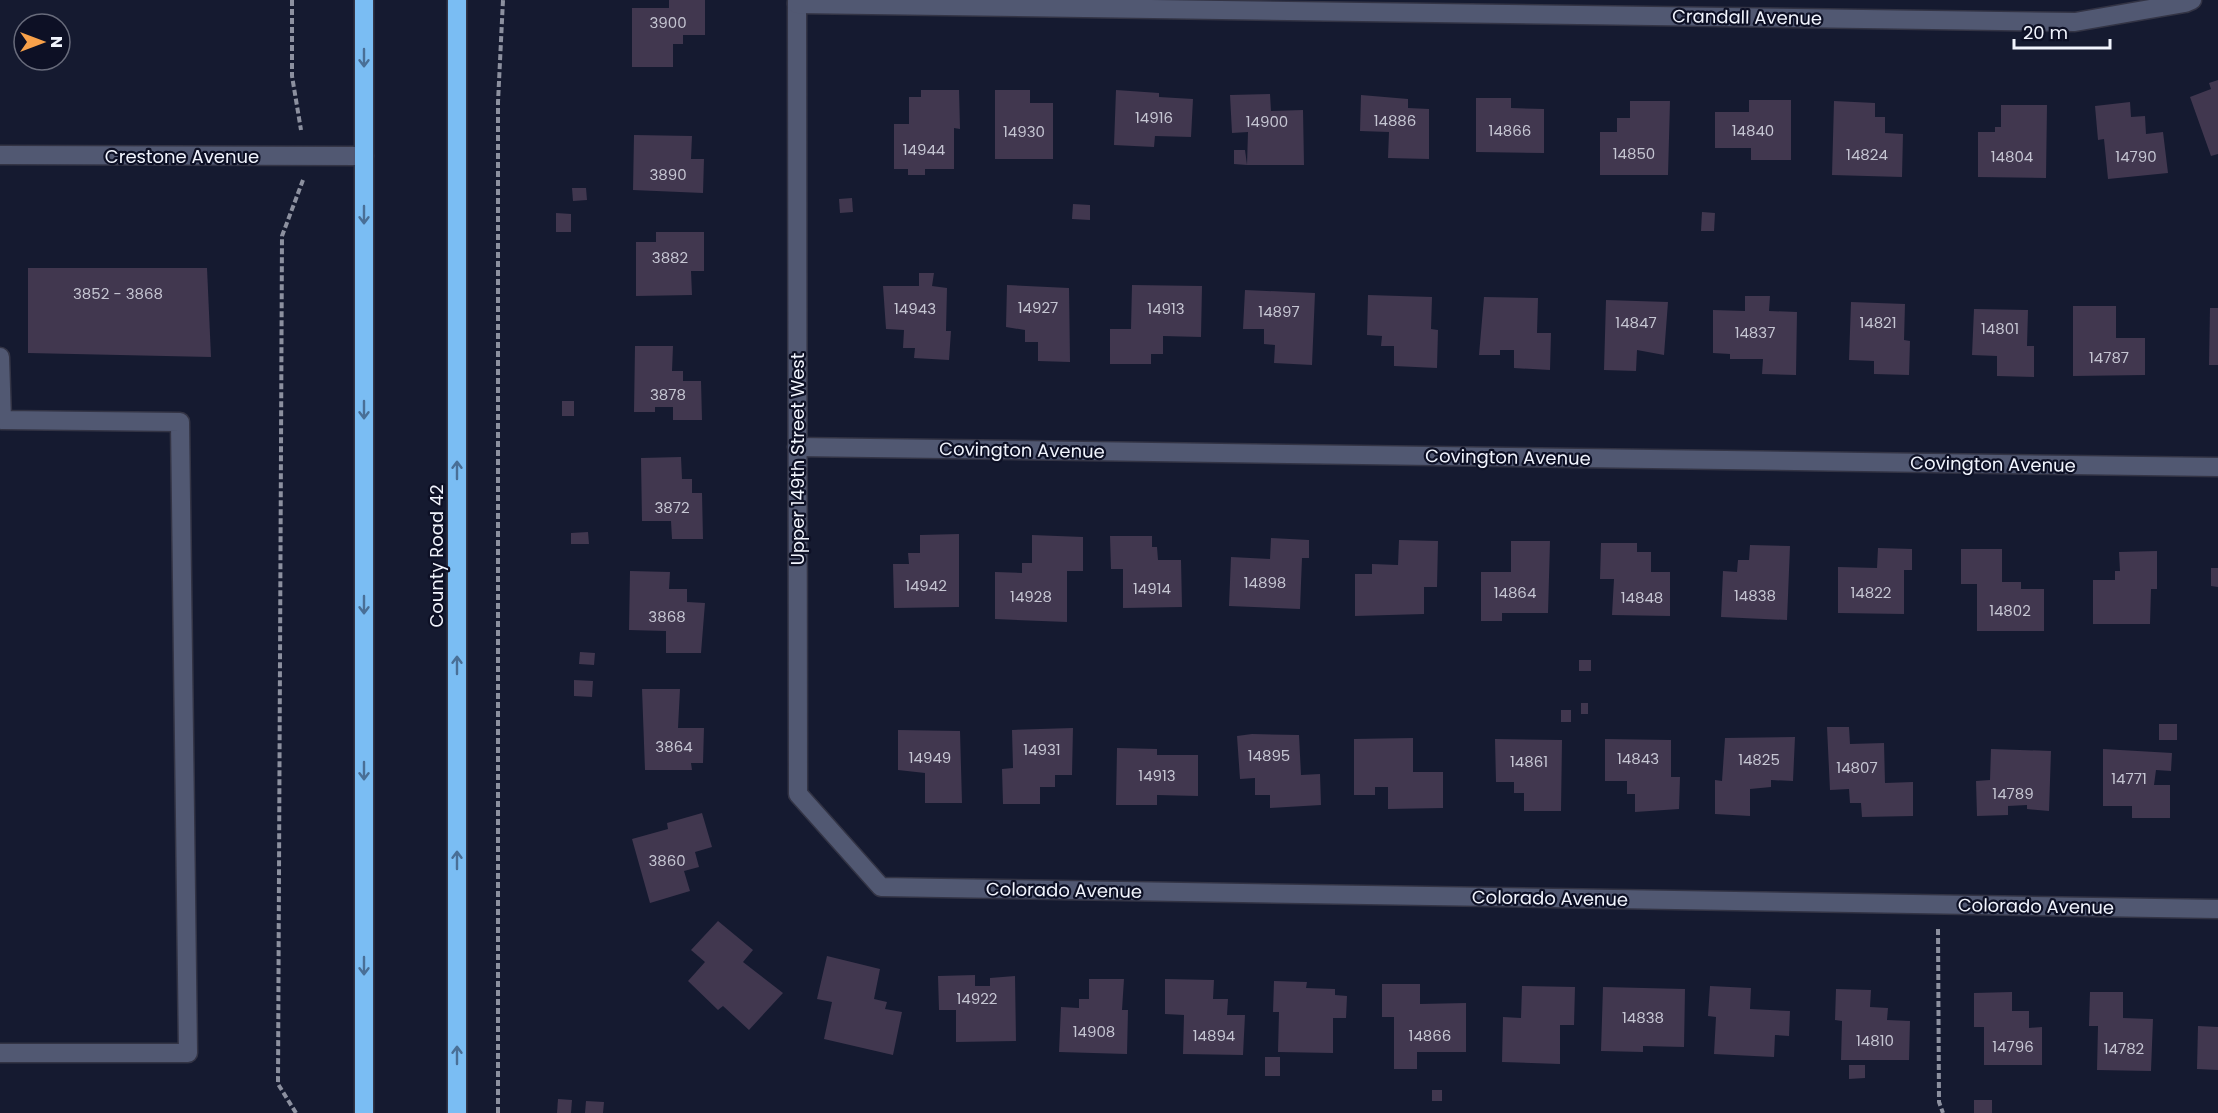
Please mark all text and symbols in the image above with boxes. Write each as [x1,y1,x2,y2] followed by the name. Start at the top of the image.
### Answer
[1672,3,1822,31] street label: Crandall Avenue
[12,12,72,72] north arrow
[649,12,687,33] house number: 3900
[2014,12,2110,50] scale bar
[2023,20,2068,45] text: 20 m
[45,36,68,48] text: N
[358,48,370,68] one-way arrow
[1135,107,1173,128] house number: 14916
[1374,110,1416,131] house number: 14886
[1246,111,1288,132] house number: 14900
[1489,120,1531,141] house number: 14866
[1732,120,1774,141] house number: 14840
[1003,121,1045,142] house number: 14930
[903,139,945,160] house number: 14944
[1613,143,1655,164] house number: 14850
[105,144,259,169] street label: Crestone Avenue
[1846,144,1888,165] house number: 14824
[1991,146,2033,167] house number: 14804
[2115,146,2157,167] house number: 14790
[649,164,687,185] house number: 3890
[358,204,370,224] one-way arrow
[652,247,688,268] house number: 3882
[73,283,163,304] house number: 3852 - 3868
[1018,297,1058,318] house number: 14927
[894,298,936,319] house number: 14943
[1147,298,1185,319] house number: 14913
[1258,301,1300,322] house number: 14897
[1615,312,1657,333] house number: 14847
[1859,312,1897,333] house number: 14821
[1981,318,2019,339] house number: 14801
[1735,322,1775,343] house number: 14837
[2089,347,2129,368] house number: 14787
[785,353,810,565] street label: Upper 149th Street West
[650,384,686,405] house number: 3878
[358,399,370,419] one-way arrow
[939,436,1105,464] street label: Covington Avenue
[1425,443,1591,471] street label: Covington Avenue
[1910,450,2076,478] street label: Covington Avenue
[451,460,463,480] one-way arrow
[424,484,449,628] street label: County Road 42
[654,497,690,518] house number: 3872
[1244,572,1286,593] house number: 14898
[905,575,947,596] house number: 14942
[1133,578,1171,599] house number: 14914
[1494,582,1536,603] house number: 14864
[1851,582,1891,603] house number: 14822
[1734,585,1776,606] house number: 14838
[1010,586,1052,607] house number: 14928
[1621,587,1663,608] house number: 14848
[358,594,370,614] one-way arrow
[1989,600,2031,621] house number: 14802
[648,606,686,627] house number: 3868
[451,655,463,675] one-way arrow
[655,736,693,757] house number: 3864
[1023,739,1061,760] house number: 14931
[1248,745,1290,766] house number: 14895
[909,747,951,768] house number: 14949
[1617,748,1659,769] house number: 14843
[1738,749,1780,770] house number: 14825
[1510,751,1548,772] house number: 14861
[1836,757,1878,778] house number: 14807
[358,760,370,780] one-way arrow
[1138,765,1176,786] house number: 14913
[2111,768,2147,789] house number: 14771
[1992,783,2034,804] house number: 14789
[451,850,463,870] one-way arrow
[648,850,686,871] house number: 3860
[986,876,1142,904] street label: Colorado Avenue
[1472,884,1628,912] street label: Colorado Avenue
[1958,892,2114,920] street label: Colorado Avenue
[358,955,370,975] one-way arrow
[957,988,997,1009] house number: 14922
[1622,1007,1664,1028] house number: 14838
[1073,1021,1115,1042] house number: 14908
[1193,1025,1235,1046] house number: 14894
[1409,1025,1451,1046] house number: 14866
[1856,1030,1894,1051] house number: 14810
[1992,1036,2034,1057] house number: 14796
[2104,1038,2144,1059] house number: 14782
[451,1045,463,1065] one-way arrow

